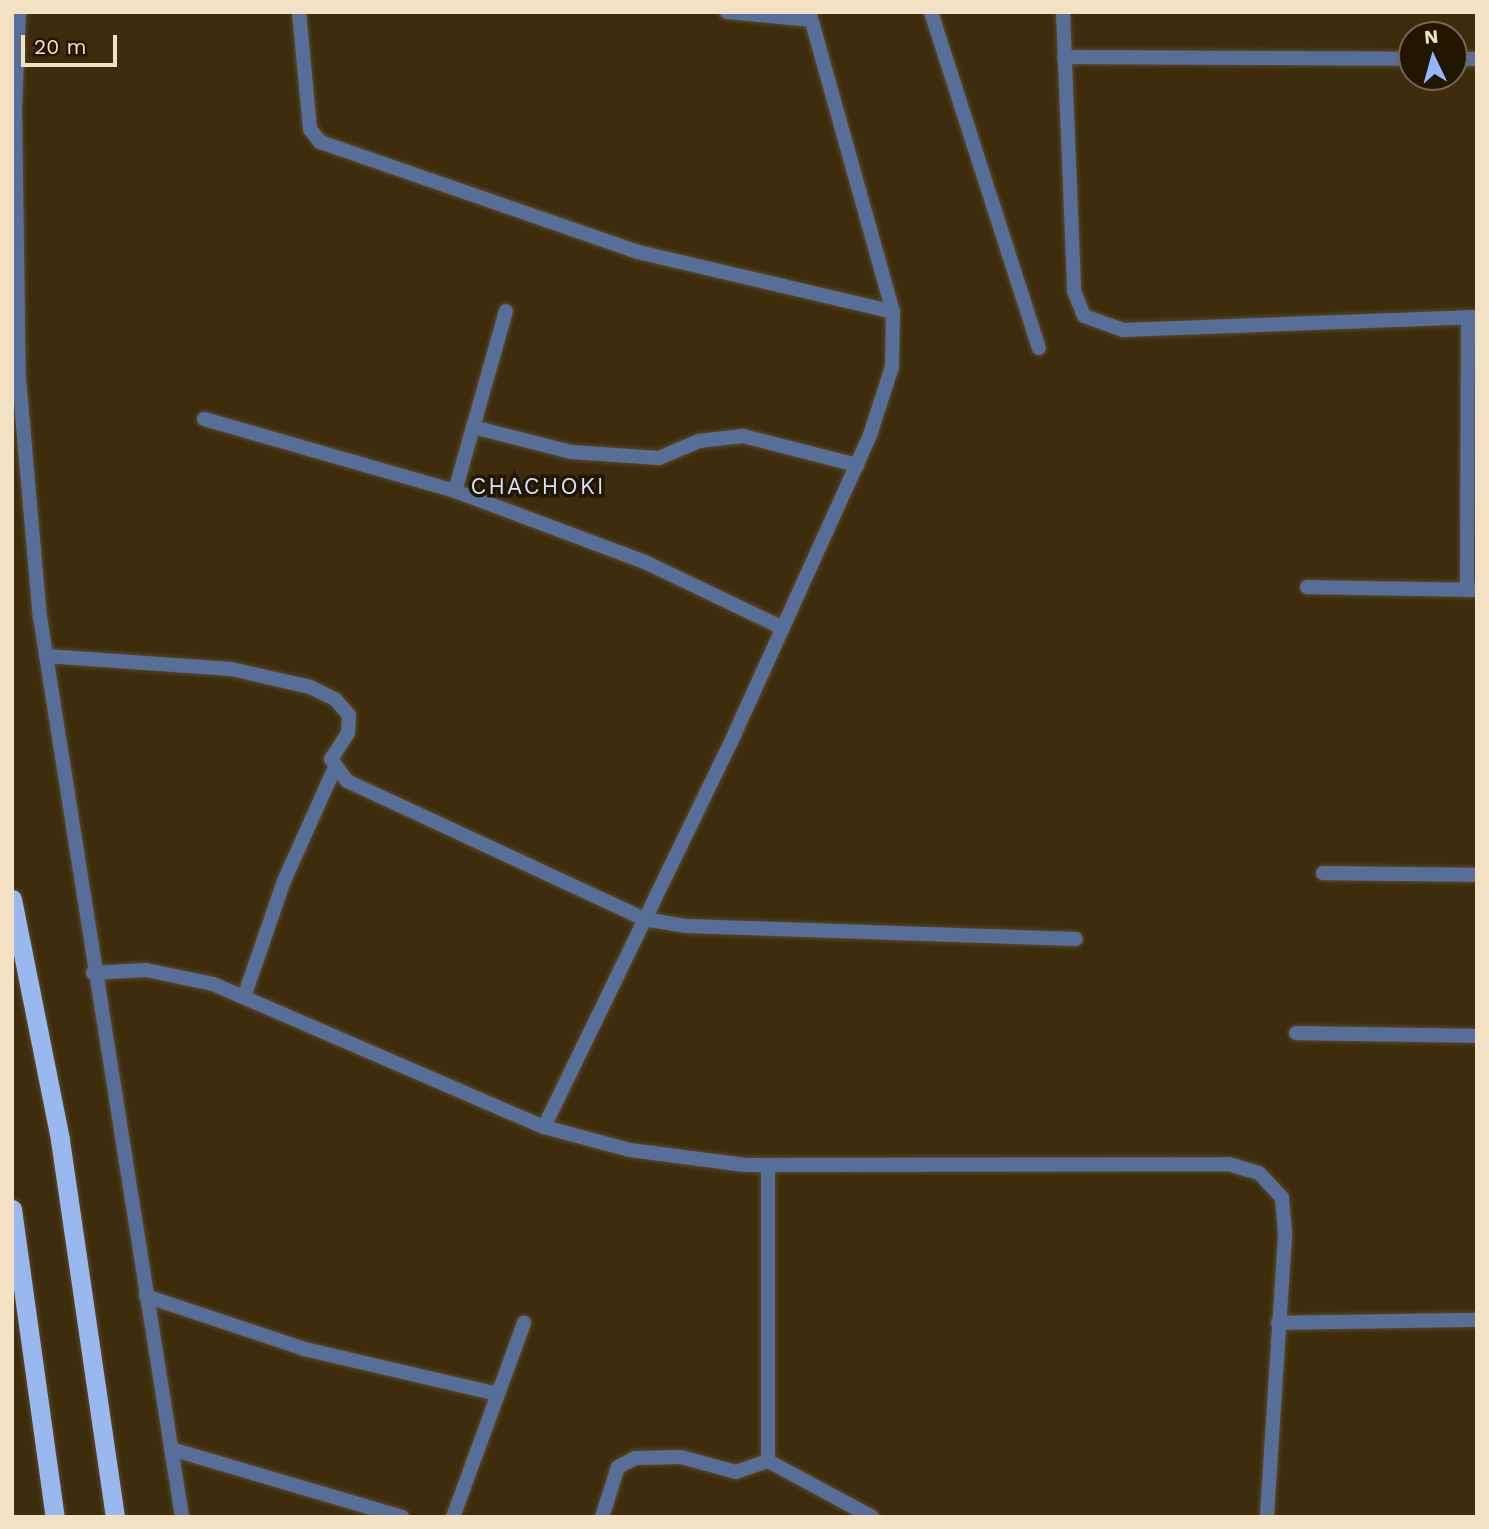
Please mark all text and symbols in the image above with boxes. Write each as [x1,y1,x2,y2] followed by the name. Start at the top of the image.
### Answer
[24,21,121,65] scale bar
[1398,21,1468,91] north arrow
[1423,25,1439,49] text: N
[34,34,86,59] text: 20 m
[471,473,605,501] district label: CHACHOKI

